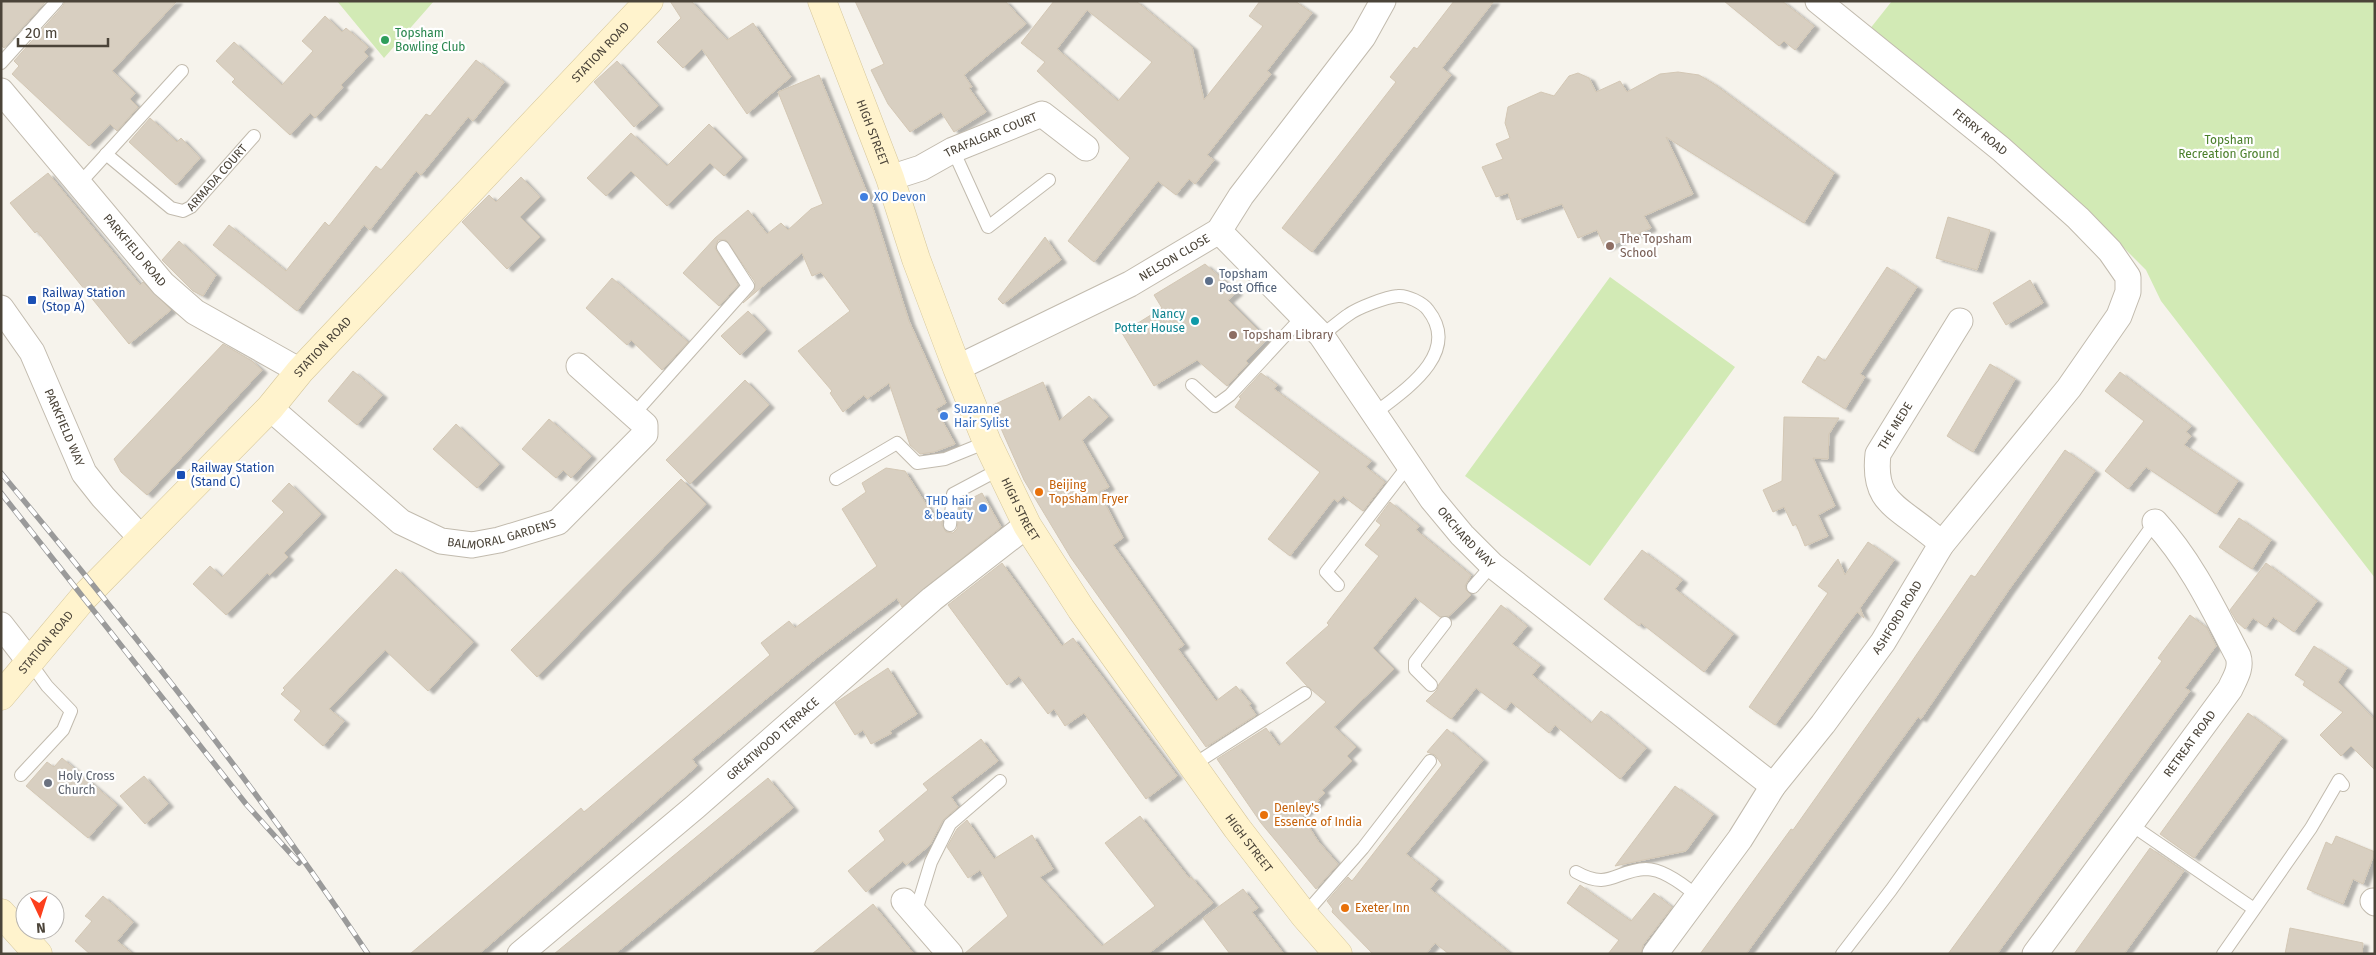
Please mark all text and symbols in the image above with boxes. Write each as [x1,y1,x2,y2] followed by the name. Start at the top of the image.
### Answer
[18,15,108,47] scale bar
[569,19,632,85] street label: STATION ROAD
[25,24,58,42] text: 20 m
[395,26,466,54] place label: Topsham Bowling Club
[379,34,391,46] marker: Topsham Bowling Club
[854,98,892,168] street label: HIGH STREET
[1950,106,2010,158] street label: FERRY ROAD
[942,109,1040,160] street label: TRAFALGAR COURT
[2178,133,2280,161] park label: Topsham Recreation Ground
[184,141,251,214] street label: ARMADA COURT
[874,190,926,204] place label: XO Devon
[858,191,870,203] marker: XO Devon
[100,211,169,290] street label: PARKFIELD ROAD
[1136,231,1212,284] street label: NELSON CLOSE
[1620,232,1692,260] place label: The Topsham School
[1604,240,1616,252] marker: The Topsham School
[1219,267,1277,295] place label: Topsham Post Office
[1203,275,1215,287] marker: Topsham Post Office
[42,286,126,314] place label: Railway Station (Stop A)
[26,294,38,306] marker: Railway Station (Stop A)
[1114,307,1185,335] place label: Nancy Potter House
[291,314,355,380] street label: STATION ROAD
[1189,315,1201,327] marker: Nancy Potter House
[1243,328,1333,342] place label: Topsham Library
[1227,329,1239,341] marker: Topsham Library
[42,387,87,469] street label: PARKFIELD WAY
[1875,399,1915,453] street label: THE MEDE
[954,402,1010,430] place label: Suzanne Hair Sylist
[938,410,950,422] marker: Suzanne Hair Sylist
[191,461,275,489] place label: Railway Station (Stand C)
[175,469,187,481] marker: Railway Station (Stand C)
[998,475,1043,544] street label: HIGH STREET
[1049,478,1129,506] place label: Beijing Topsham Fryer
[1033,486,1045,498] marker: Beijing Topsham Fryer
[924,494,973,522] place label: THD hair & beauty
[977,502,989,514] marker: THD hair & beauty
[1434,504,1498,571] street label: ORCHARD WAY
[446,516,558,552] street label: BALMORAL GARDENS
[1869,578,1925,657] street label: ASHFORD ROAD
[16,608,76,677] street label: STATION ROAD
[724,694,822,783] street label: GREATWOOD TERRACE
[2161,708,2219,780] street label: RETREAT ROAD
[58,769,115,797] place label: Holy Cross Church
[42,777,54,789] marker: Holy Cross Church
[1274,801,1362,829] place label: Denley's Essence of India
[1258,809,1270,821] marker: Denley's Essence of India
[1222,811,1276,876] street label: HIGH STREET
[15,890,65,940] north arrow
[1355,901,1410,915] place label: Exeter Inn
[1339,902,1351,914] marker: Exeter Inn
[36,919,46,936] text: N

